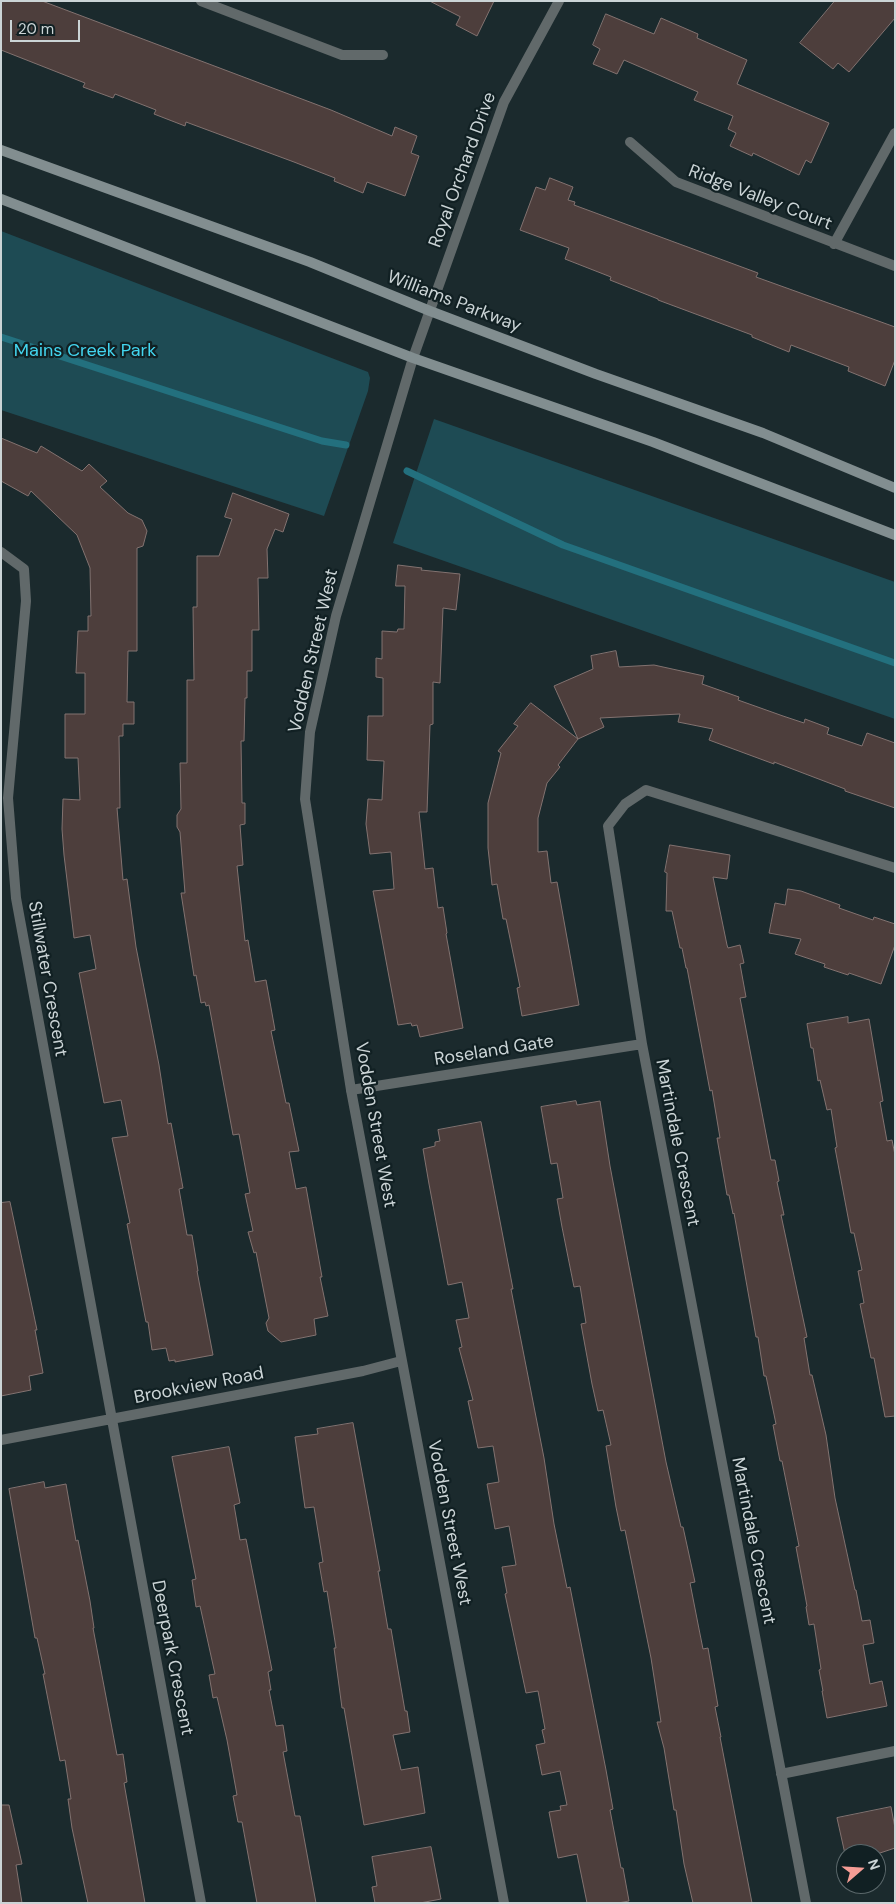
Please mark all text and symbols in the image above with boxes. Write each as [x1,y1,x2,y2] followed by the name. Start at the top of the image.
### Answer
[12,10,82,42] scale bar
[18,19,54,39] text: 20 m
[425,89,501,251] street label: Royal Orchard Drive
[685,161,835,235] street label: Ridge Valley Court
[384,266,524,338] street label: Williams Parkway
[14,340,156,362] park label: Mains Creek Park
[285,567,343,735] street label: Vodden Street West
[23,899,71,1059] street label: Stillwater Crescent
[433,1031,555,1071] street label: Roseland Gate
[350,1041,400,1209] street label: Vodden Street West
[650,1058,704,1228] street label: Martindale Crescent
[132,1363,266,1409] street label: Brookview Road
[422,1439,476,1607] street label: Vodden Street West
[726,1456,780,1626] street label: Martindale Crescent
[146,1579,198,1737] street label: Deerpark Crescent
[836,1844,886,1894] north arrow
[864,1857,884,1872] text: N

